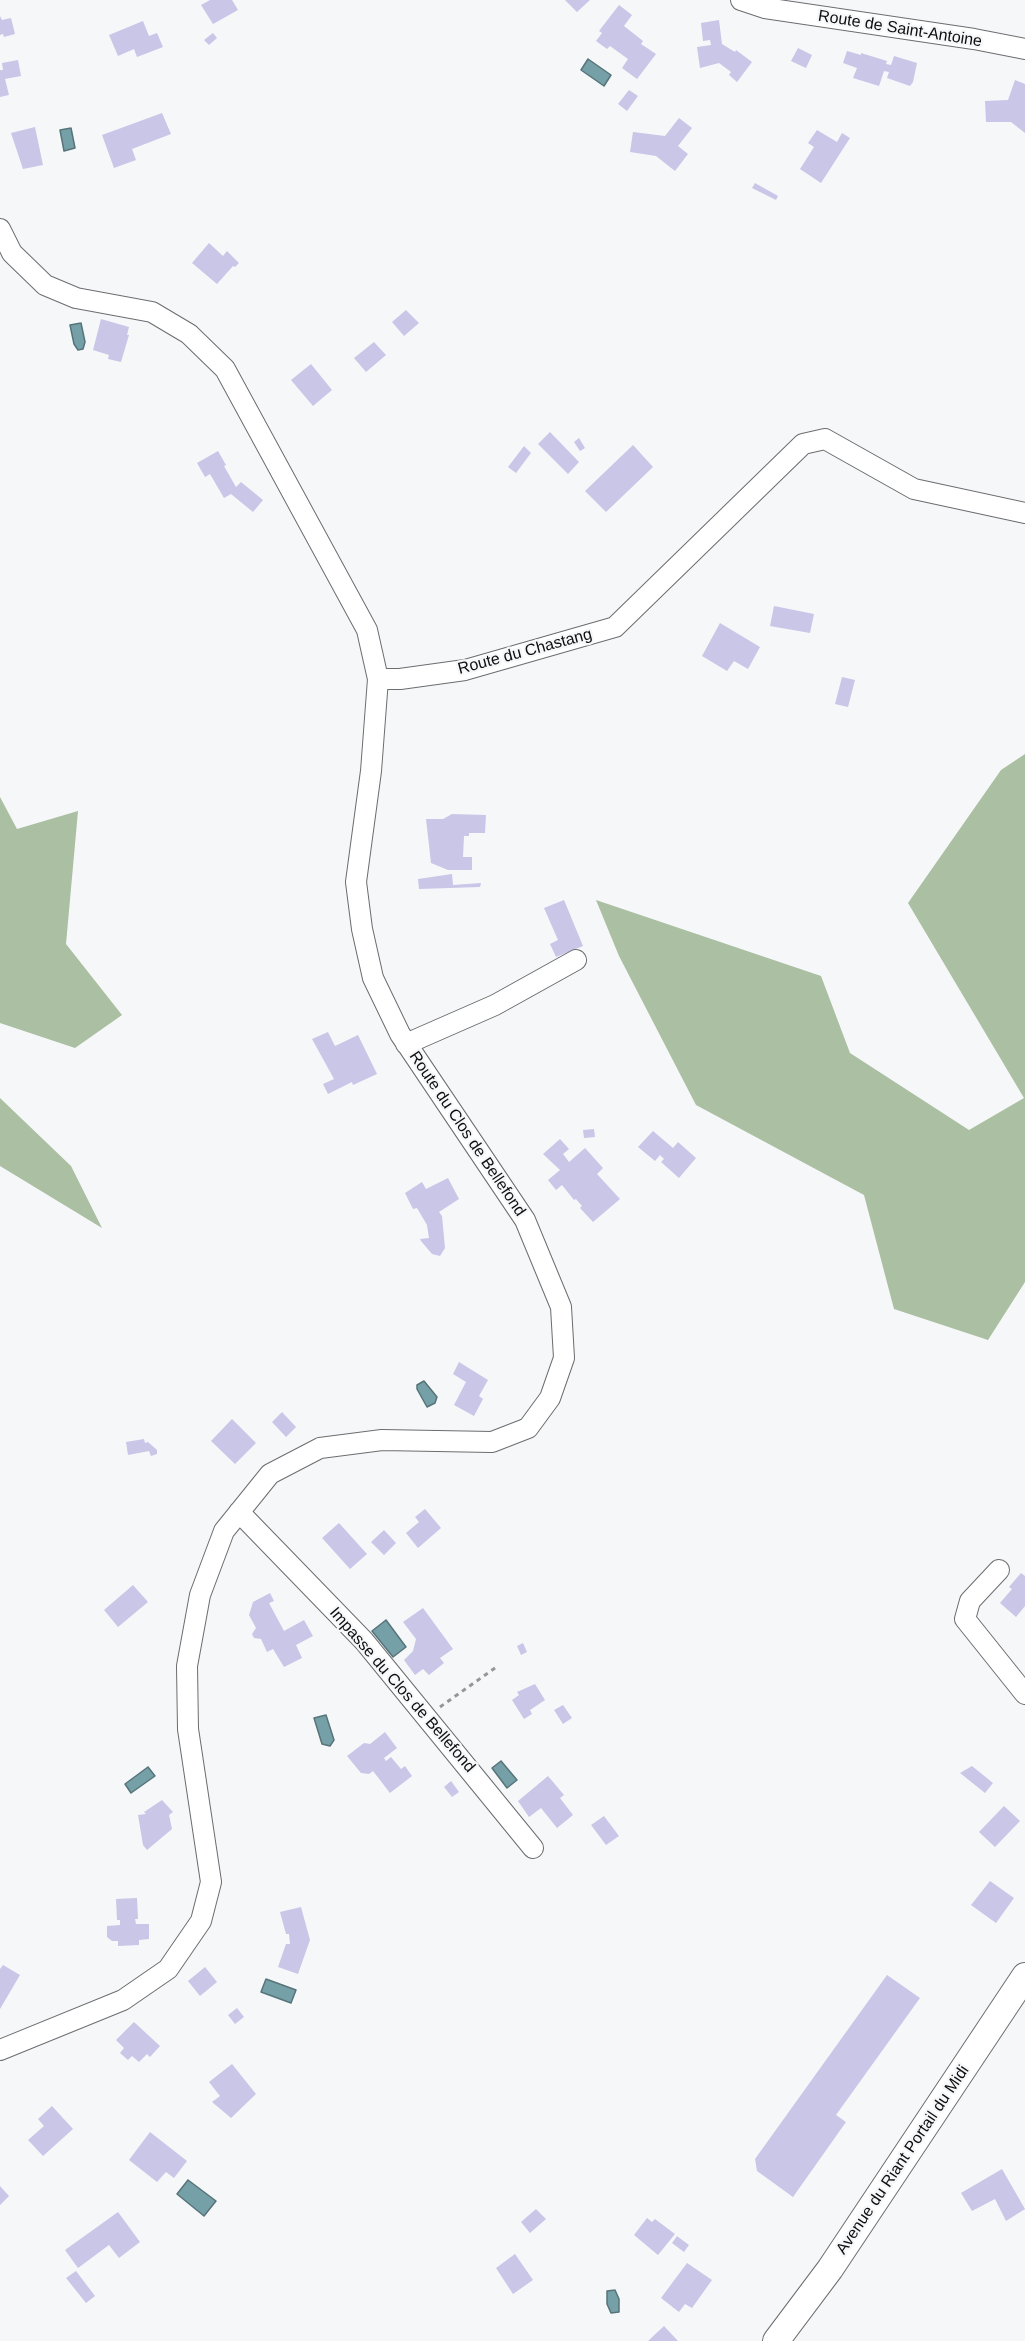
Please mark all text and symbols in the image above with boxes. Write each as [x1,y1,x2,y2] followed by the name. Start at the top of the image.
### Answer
[817,7,983,51] street label: Route de Saint-Antoine
[456,625,594,679] street label: Route du Chastang
[405,1048,529,1220] street label: Route du Clos de Bellefond
[325,1603,479,1777] street label: Impasse du Clos de Bellefond
[832,2062,974,2258] street label: Avenue du Riant Portail du Midi

